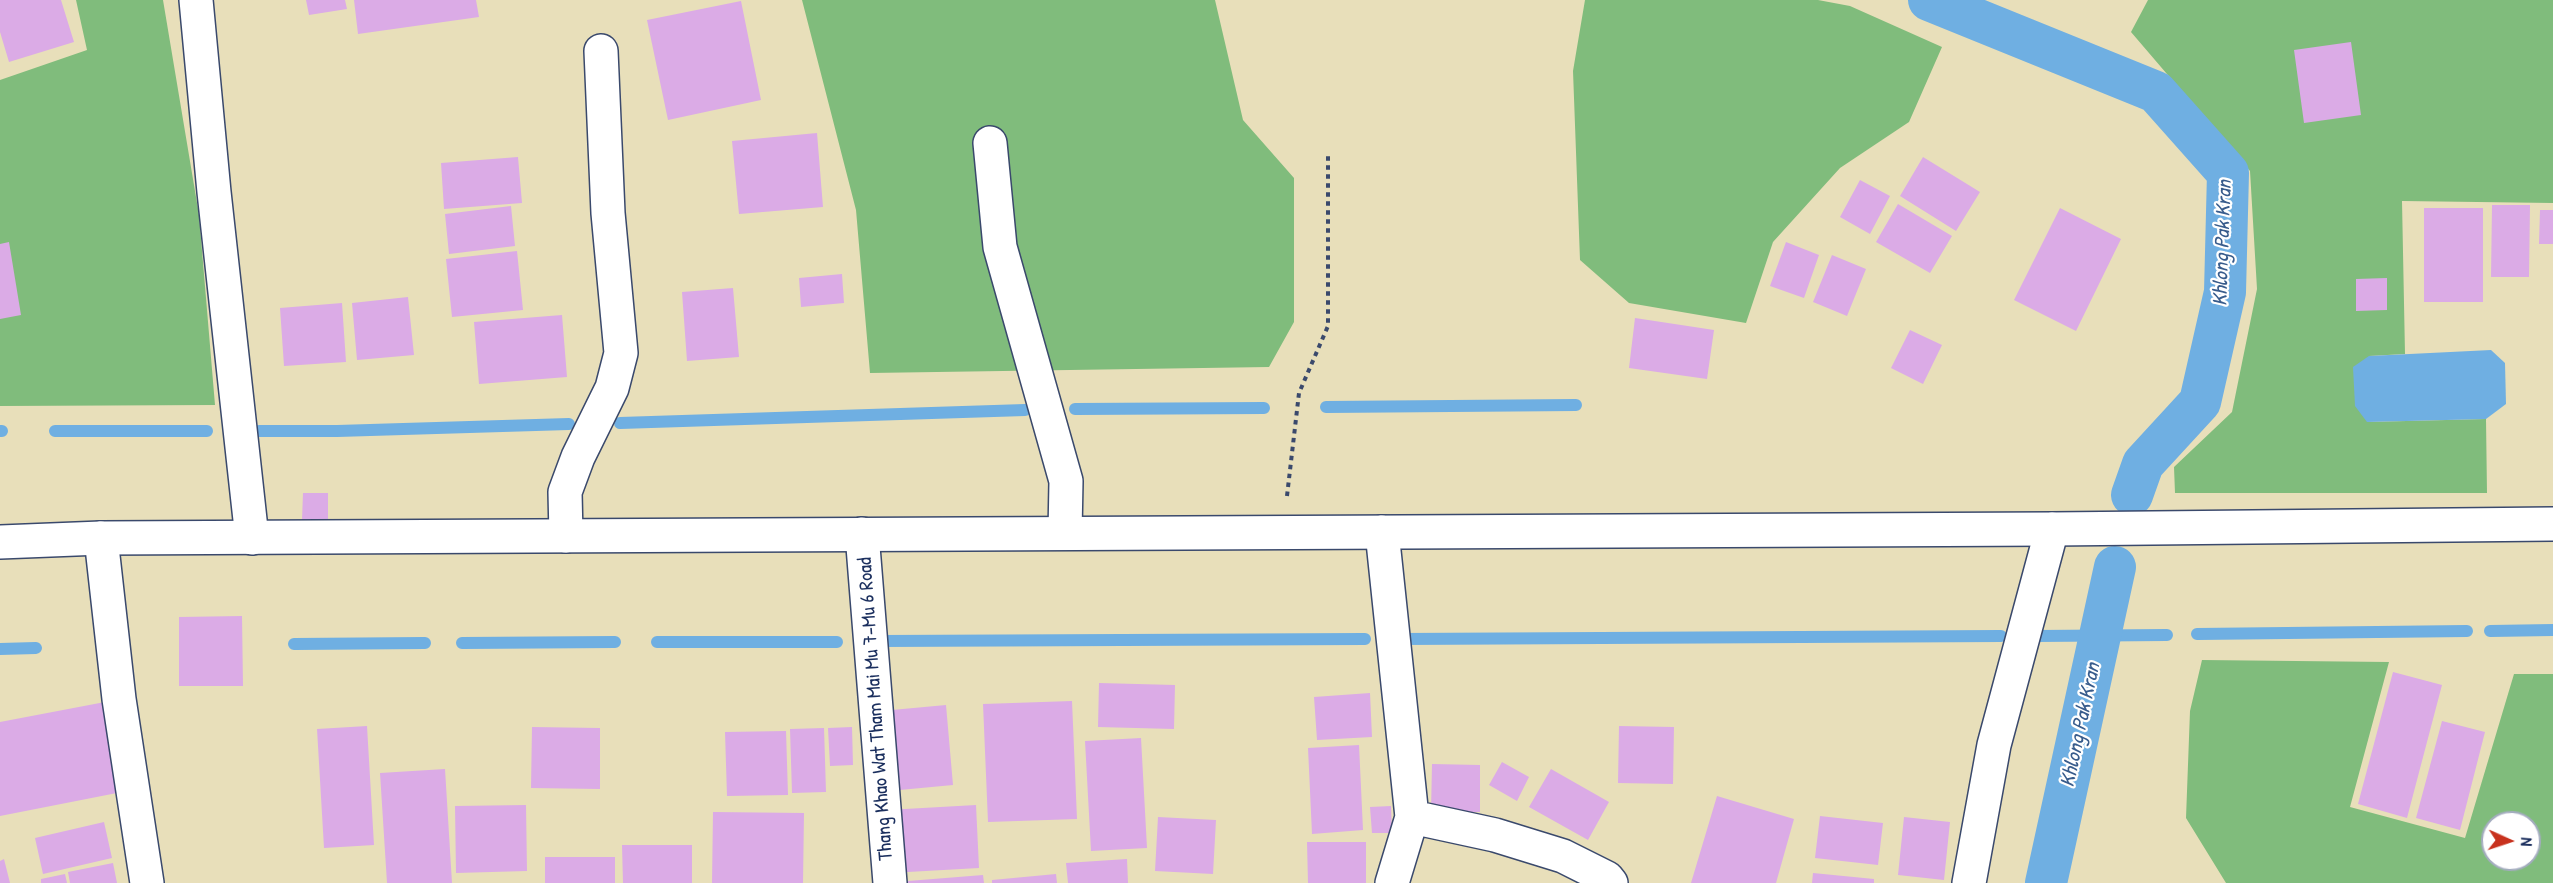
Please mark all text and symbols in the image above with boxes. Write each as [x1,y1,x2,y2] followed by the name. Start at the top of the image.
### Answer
[2208,180,2238,306] water label: Khlong Pak Kran
[853,556,899,862] street label: Thang Khao Wat Tham Mai Mu 7-Mu 6 Road
[2056,661,2106,789] water label: Khlong Pak Kran
[2481,811,2541,871] north arrow
[2516,837,2538,847] text: N

